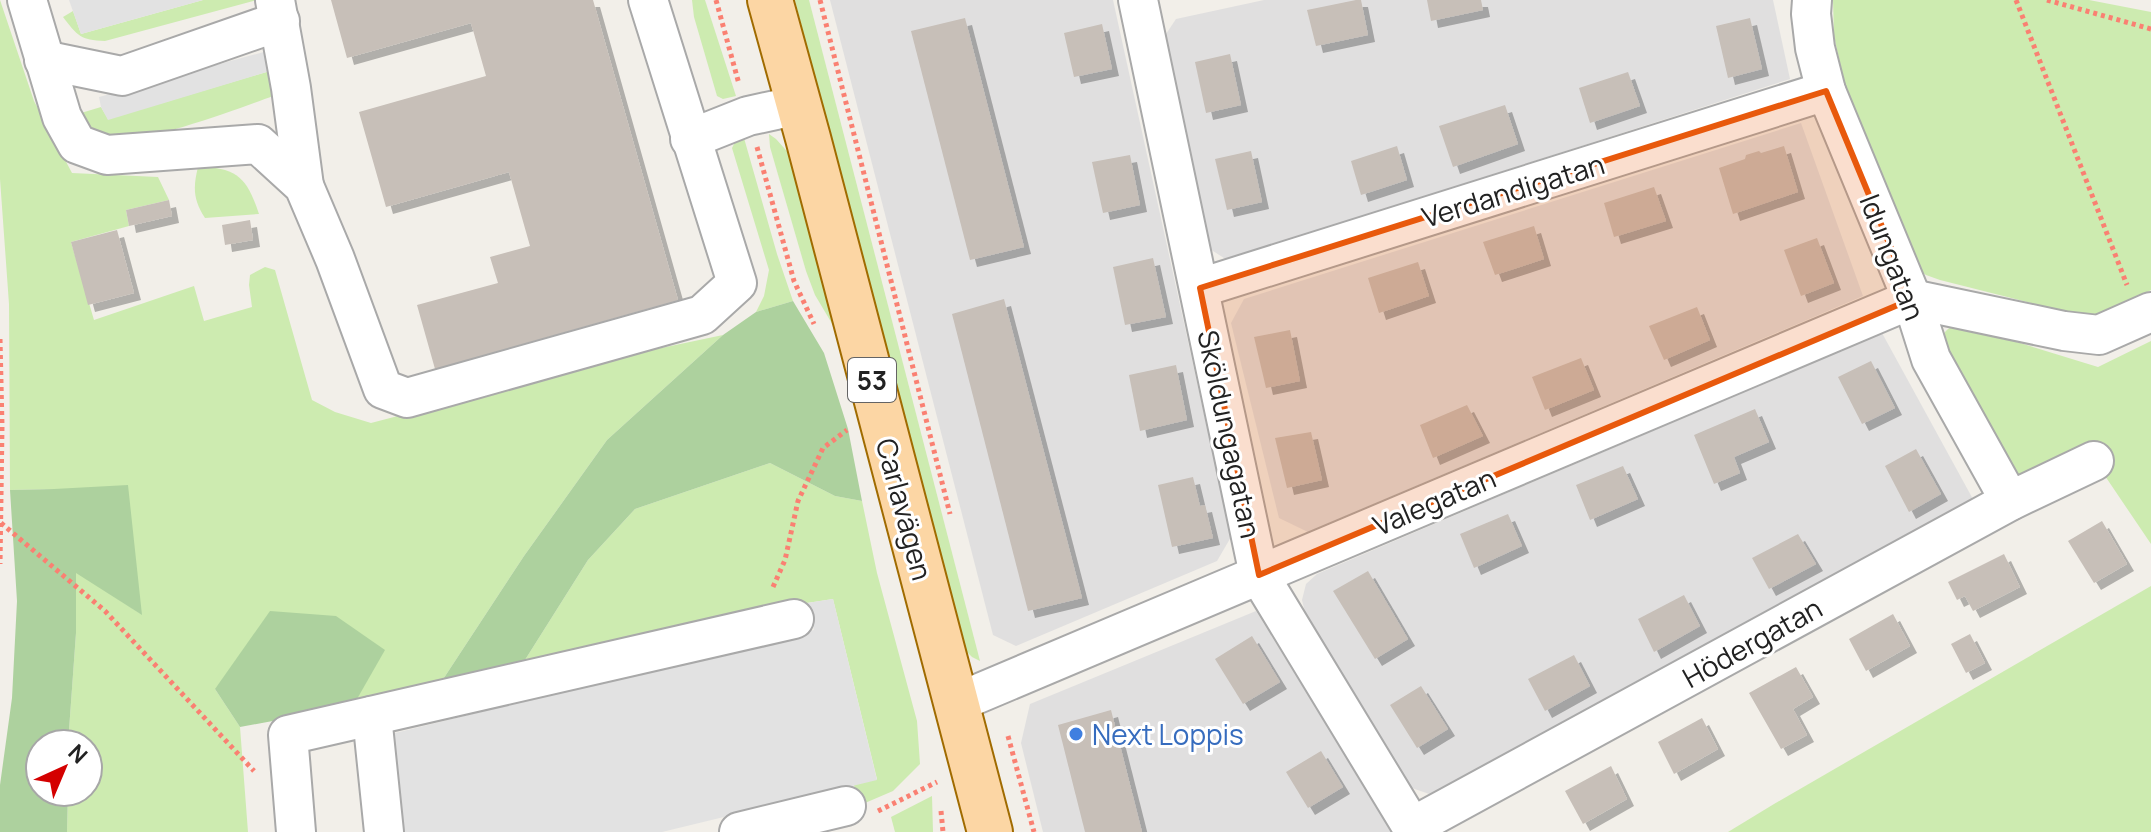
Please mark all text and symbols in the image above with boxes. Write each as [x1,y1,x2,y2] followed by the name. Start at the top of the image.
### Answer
[1417,144,1609,236] street label: Verdandigatan
[1852,189,1934,325] street label: Idungatan
[1189,327,1271,541] street label: Sköldungagatan
[848,358,896,402] road number: 53
[868,434,942,584] street label: Carlavägen
[1367,458,1501,544] street label: Valegatan
[1676,588,1828,696] street label: Hödergatan
[1092,715,1244,753] place label: Next Loppis
[1067,725,1085,743] marker: Next Loppis
[24,728,104,808] north arrow
[62,737,94,770] text: N

